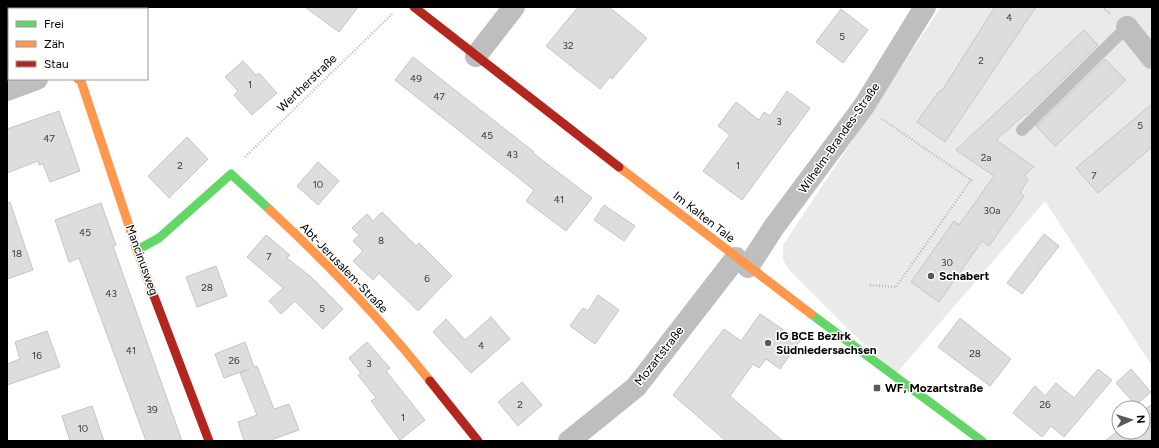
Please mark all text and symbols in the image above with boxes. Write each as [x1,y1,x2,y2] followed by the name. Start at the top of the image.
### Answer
[8,8,148,80] legend
[1006,11,1012,24] house number: 4
[44,17,64,31] text: Frei
[839,30,845,43] house number: 5
[44,37,65,51] text: Zäh
[562,39,574,52] house number: 32
[274,51,340,115] street label: Wertherstraße
[978,54,984,67] house number: 2
[44,57,69,71] text: Stau
[410,72,422,85] house number: 49
[248,78,252,91] house number: 1
[795,80,883,196] street label: Wilhelm-Brandes-Straße
[433,90,445,103] house number: 47
[776,115,782,128] house number: 3
[1137,119,1143,132] house number: 5
[481,129,493,142] house number: 45
[43,132,55,145] house number: 47
[506,148,518,161] house number: 43
[981,151,991,164] house number: 2a
[177,159,183,172] house number: 2
[736,159,740,172] house number: 1
[1091,169,1097,182] house number: 7
[313,178,323,191] house number: 10
[670,189,738,246] street label: Im Kalten Tale
[554,193,564,206] house number: 41
[984,204,1000,217] house number: 30a
[297,220,391,316] street label: Abt-Jerusalem-Straße
[123,223,161,297] street label: Mancinusweg
[79,226,91,239] house number: 45
[378,234,384,247] house number: 8
[12,247,22,260] house number: 18
[266,250,272,263] house number: 7
[941,256,953,269] house number: 30
[939,269,989,283] place label: Schabert
[926,271,936,281] marker: Schabert
[424,272,430,285] house number: 6
[201,281,213,294] house number: 28
[105,287,117,300] house number: 43
[319,302,325,315] house number: 5
[632,323,687,388] street label: Mozartstraße
[776,329,877,357] place label: IG BCE Bezirk Südniedersachsen
[763,338,773,348] marker: IG BCE Bezirk Südniedersachsen
[478,339,484,352] house number: 4
[126,344,136,357] house number: 41
[969,347,981,360] house number: 28
[32,349,42,362] house number: 16
[228,354,240,367] house number: 26
[366,357,372,370] house number: 3
[885,381,984,395] place label: WF, Mozartstraße
[872,383,882,393] marker: WF, Mozartstraße
[517,398,523,411] house number: 2
[1039,398,1051,411] house number: 26
[1111,400,1151,440] north arrow
[146,403,158,416] house number: 39
[401,411,405,424] house number: 1
[1134,415,1147,424] text: N
[78,422,88,435] house number: 10

